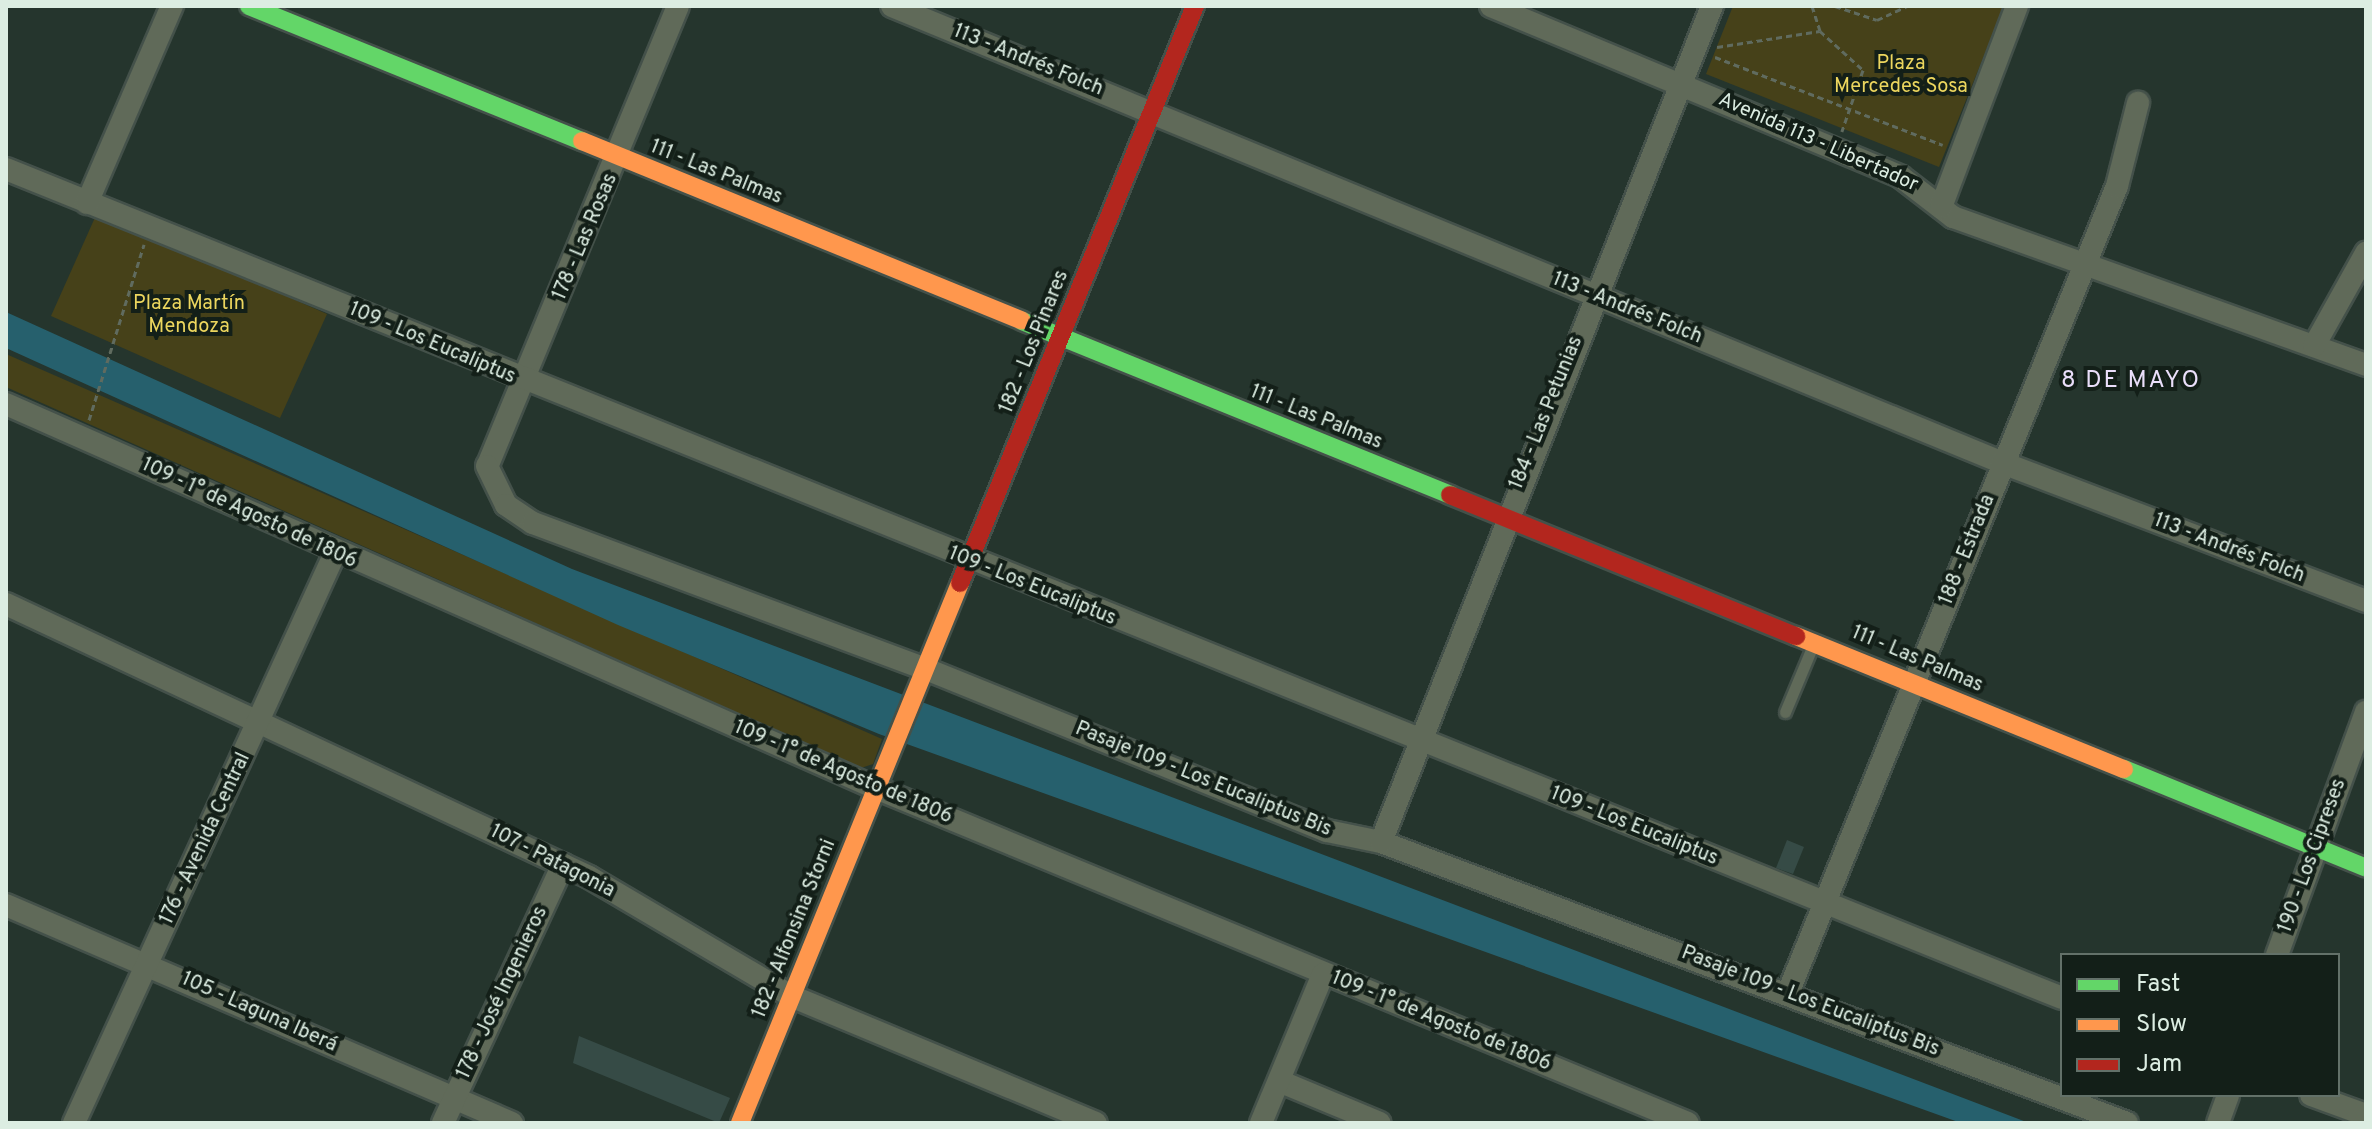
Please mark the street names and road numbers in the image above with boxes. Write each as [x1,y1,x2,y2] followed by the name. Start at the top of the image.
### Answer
[949,20,1107,102] street label: 113 - Andrés Folch
[1714,88,1922,198] street label: Avenida 113 - Libertador
[646,136,786,210] street label: 111 - Las Palmas
[548,170,624,304] street label: 178 - Las Rosas
[995,267,1075,417] street label: 182 - Los Pinares
[1548,268,1706,350] street label: 113 - Andrés Folch
[345,298,519,390] street label: 109 - Los Eucaliptus
[1505,333,1589,493] street label: 184 - Las Petunias
[1246,381,1386,455] street label: 111 - Las Palmas
[137,453,361,575] street label: 109 - 1° de Agosto de 1806
[1935,491,2001,609] street label: 188 - Estrada
[2150,509,2308,589] street label: 113 - Andrés Folch
[945,542,1119,632] street label: 109 - Los Eucaliptus
[1848,622,1986,698] street label: 111 - Las Palmas
[730,716,956,830] street label: 109 - 1° de Agosto de 1806
[1071,718,1335,842] street label: Pasaje 109 - Los Eucaliptus Bis
[156,749,256,929] street label: 176 - Avenida Central
[2274,776,2352,936] street label: 190 - Los Cipreses
[1547,782,1721,872] street label: 109 - Los Eucaliptus
[485,820,619,904] street label: 107 - Patagonia
[748,836,842,1022] street label: 182 - Alfonsina Storni
[452,903,554,1083] street label: 178 - José Ingenieros
[1678,942,1942,1062] street label: Pasaje 109 - Los Eucaliptus Bis
[1327,967,1555,1077] street label: 109 - 1° de Agosto de 1806
[177,968,341,1058] street label: 105 - Laguna Iberá

